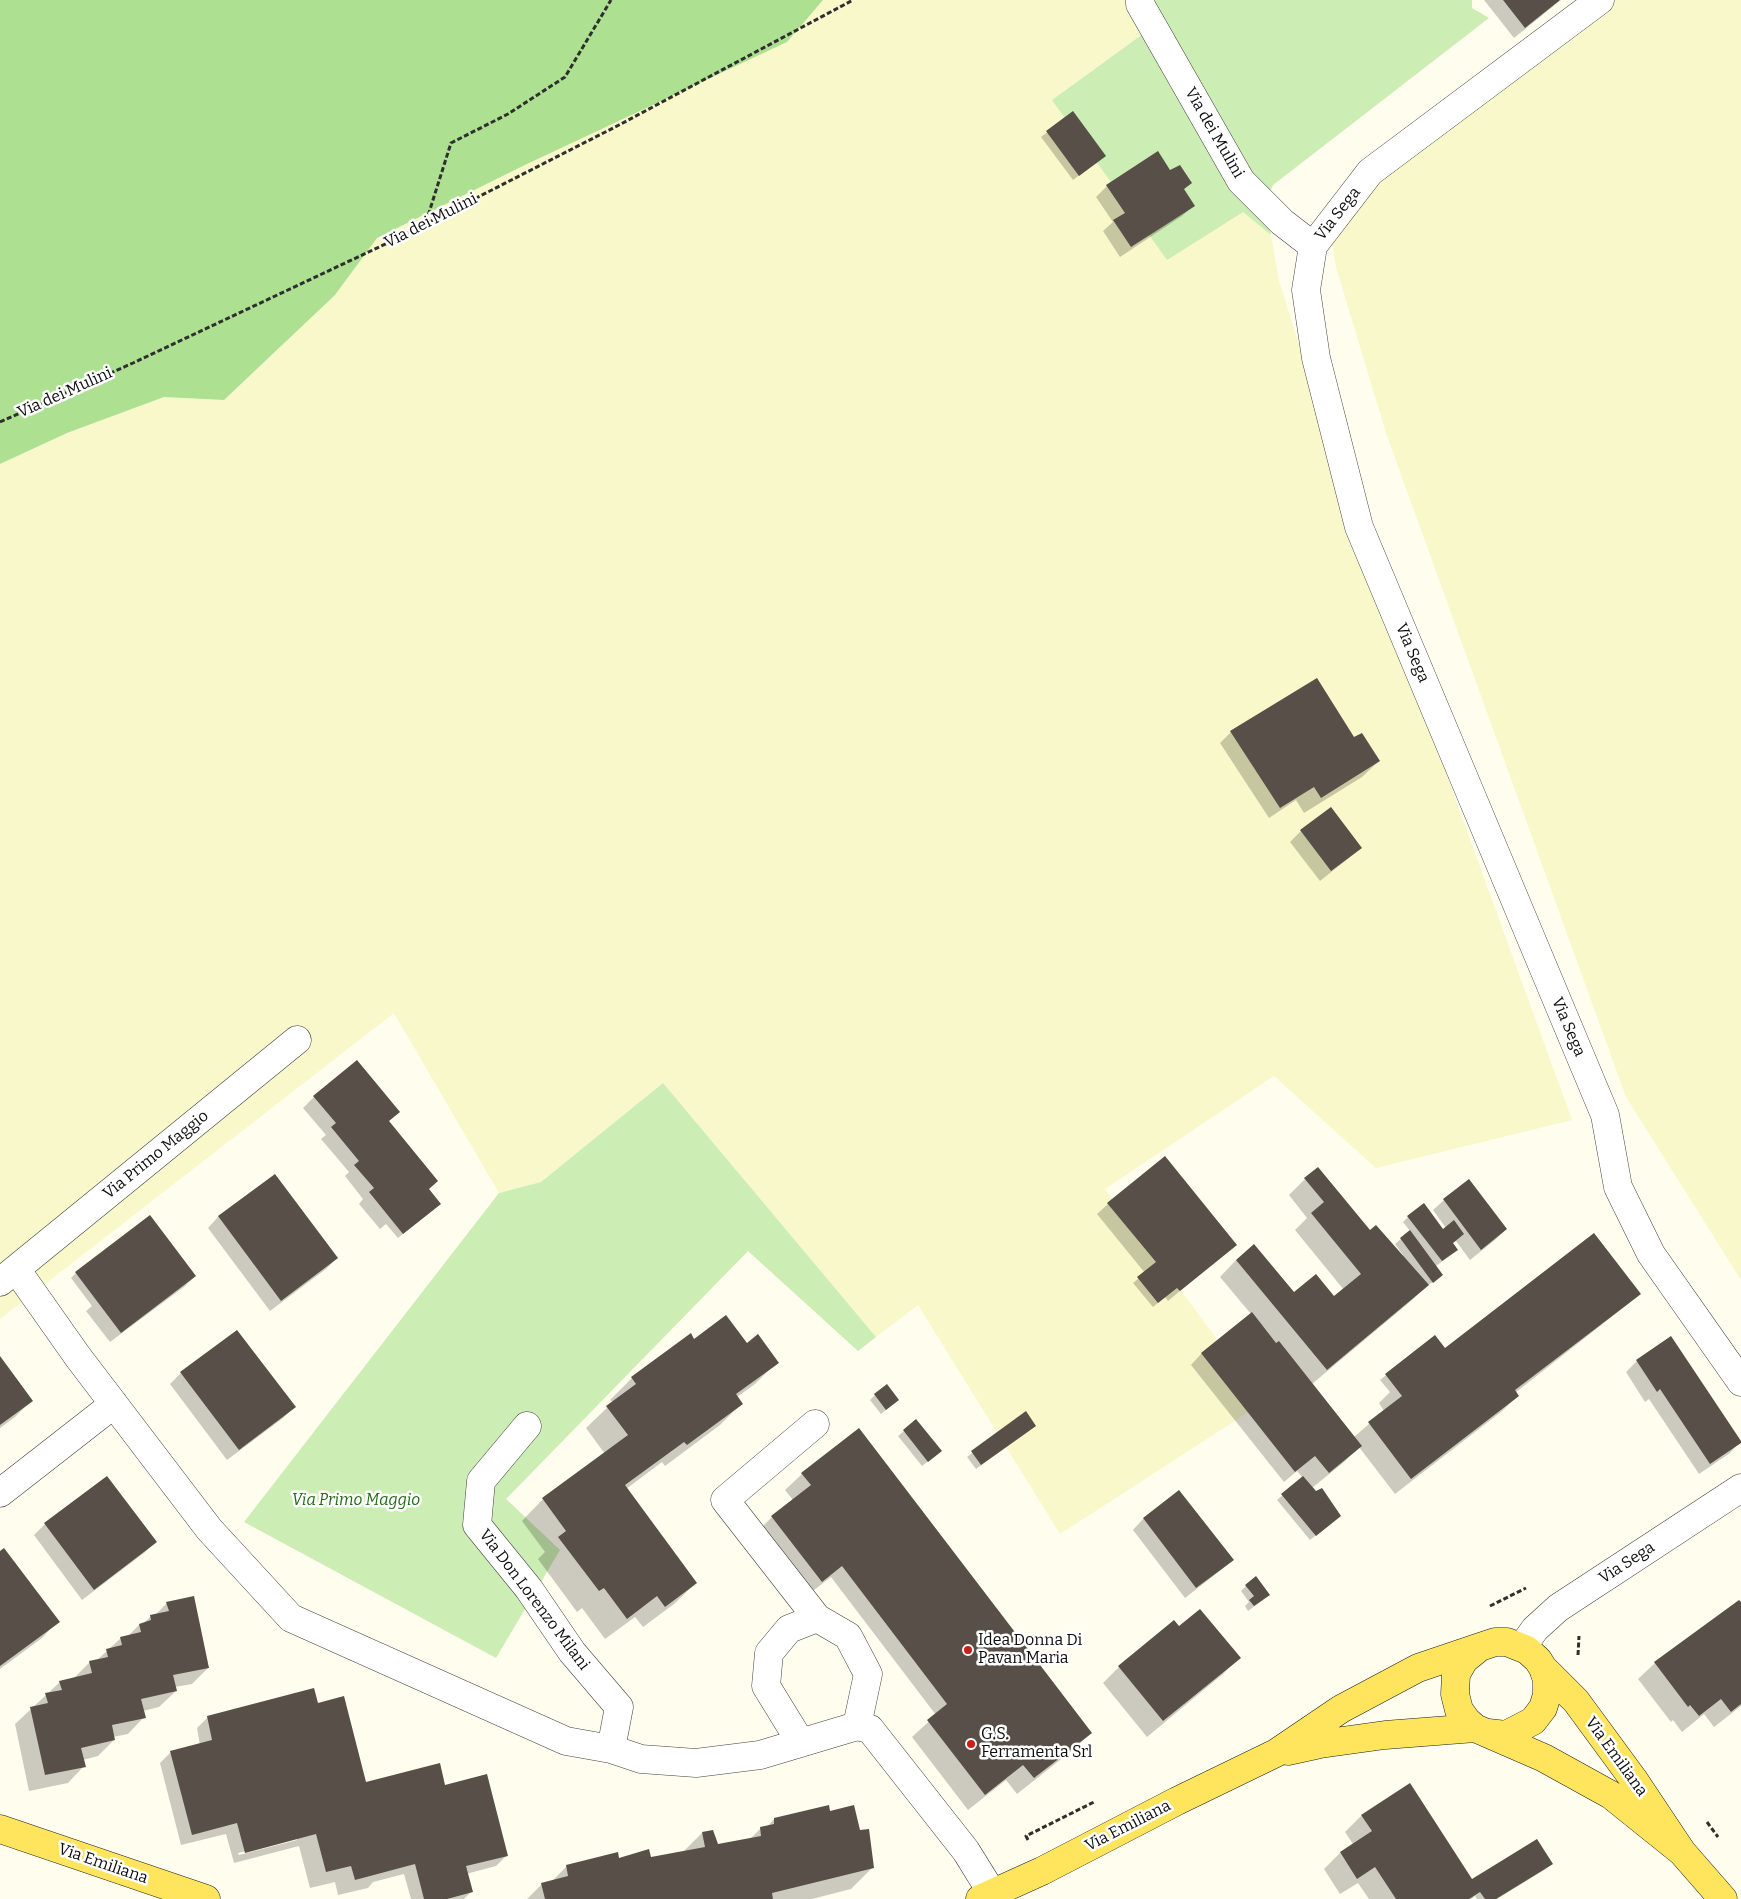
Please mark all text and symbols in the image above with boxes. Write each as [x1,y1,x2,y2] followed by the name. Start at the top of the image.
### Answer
[1180,84,1248,182] street label: Via dei Mulini
[1311,183,1365,245] street label: Via Sega
[381,189,481,253] street label: Via dei Mulini
[15,364,115,422] street label: Via dei Mulini
[1391,620,1433,686] street label: Via Sega
[1547,994,1589,1060] street label: Via Sega
[99,1107,213,1203] street label: Via Primo Maggio
[292,1491,420,1511] park label: Via Primo Maggio
[475,1526,593,1674] street label: Via Don Lorenzo Milani
[1596,1538,1658,1588] street label: Via Sega
[978,1631,1082,1669] place label: Idea Donna Di Pavan Maria
[962,1644,974,1656] marker: Idea Donna Di Pavan Maria
[1581,1714,1651,1800] street label: Via Emiliana
[981,1725,1092,1763] place label: G.S. Ferramenta Srl
[965,1738,977,1750] marker: G.S. Ferramenta Srl
[1082,1796,1174,1856] street label: Via Emiliana
[56,1840,150,1888] street label: Via Emiliana

